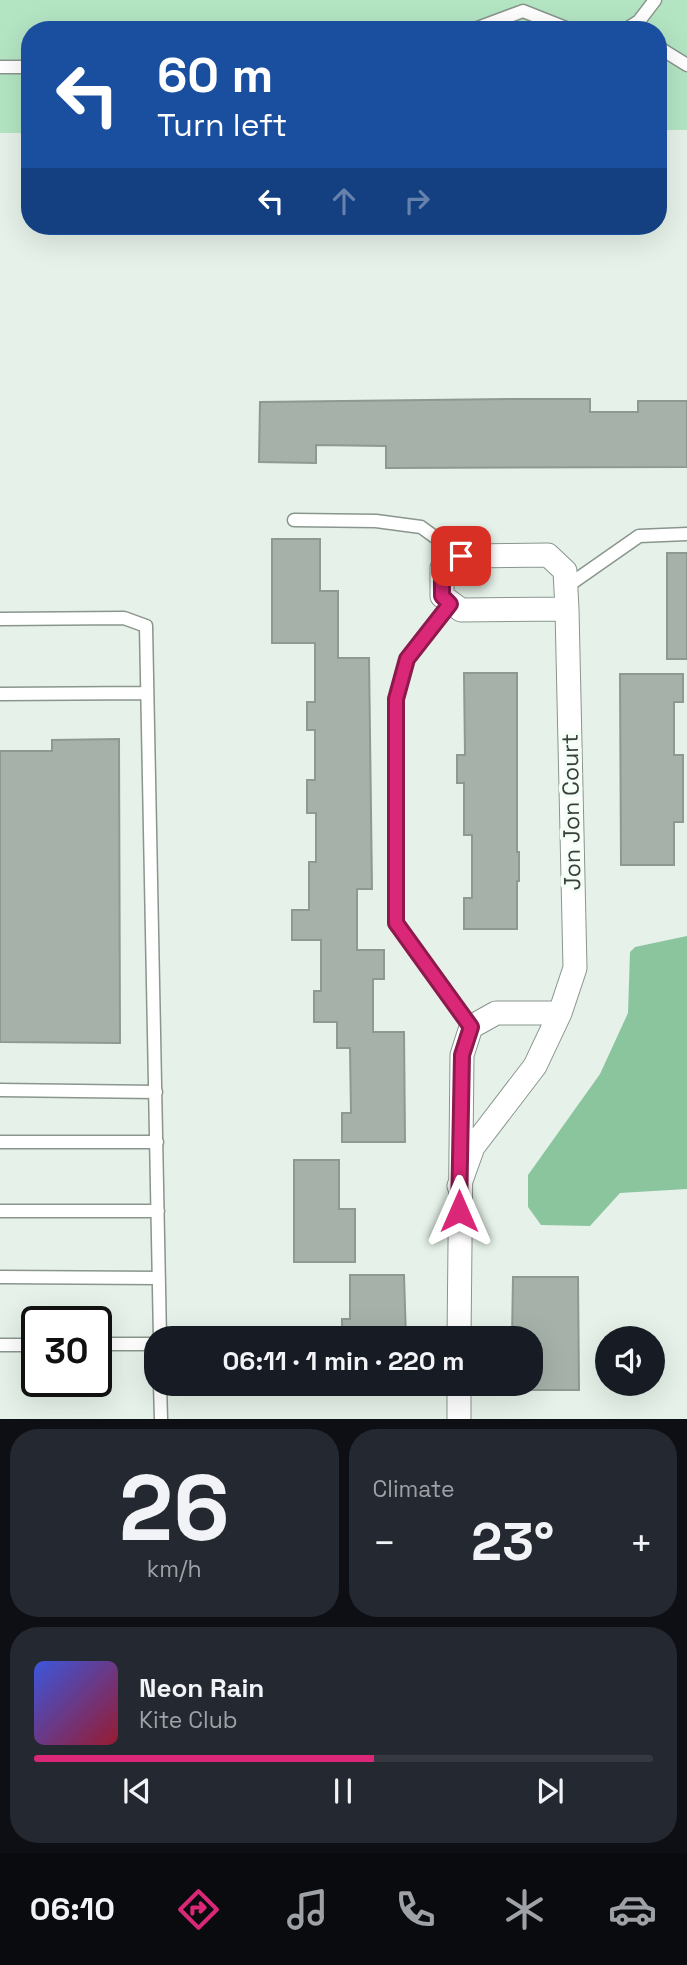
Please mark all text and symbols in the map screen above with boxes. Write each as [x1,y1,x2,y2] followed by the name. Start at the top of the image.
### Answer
[157,44,273,106] text: 60 m
[42,49,133,140] icon: left
[157,105,287,145] text: Turn left
[252,182,290,220] icon: left
[325,182,363,220] icon: ahead
[398,182,436,220] icon: right
[431,526,491,586] pin
[442,537,480,575] icon: arrive
[555,733,587,891] street label: Jon Jon Court
[422,1174,496,1248] position arrow
[21,1306,112,1397] speed limit sign: 30
[595,1326,665,1396] map controls
[595,1326,665,1396] button: sound
[223,1344,464,1378] text: 06:11 · 1 min · 220 m
[119,1450,229,1567] text: 26
[373,1474,455,1504] text: Climate
[471,1509,554,1575] text: 23°
[373,1519,396,1567] text: −
[629,1519,653,1567] text: +
[147,1554,202,1584] text: km/h
[139,1671,264,1705] text: Neon Rain
[139,1705,238,1735] text: Kite Club
[118,1772,156,1810] icon: previous
[324,1772,362,1810] icon: pause
[531,1772,569,1810] icon: next
[174,1885,223,1934] icon: directions
[283,1885,332,1934] icon: music
[391,1885,440,1934] icon: phone
[500,1885,549,1934] icon: climate
[608,1885,657,1934] icon: car
[30,1889,115,1929] text: 06:10

